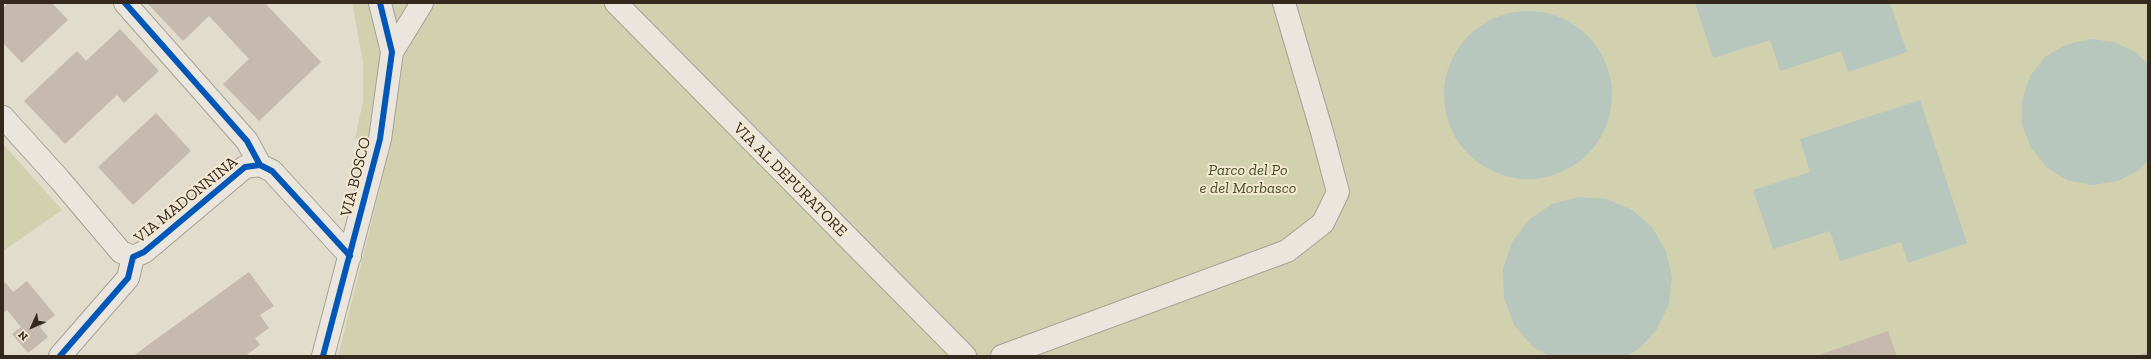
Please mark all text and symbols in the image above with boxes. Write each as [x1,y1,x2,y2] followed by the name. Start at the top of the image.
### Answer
[729,119,851,241] street label: VIA AL DEPURATORE
[337,135,375,219] street label: VIA BOSCO
[130,152,242,248] street label: VIA MADONNINA
[1199,160,1297,198] park label: Parco del Po e del Morbasco
[12,307,52,347] north arrow
[16,328,31,343] text: N

